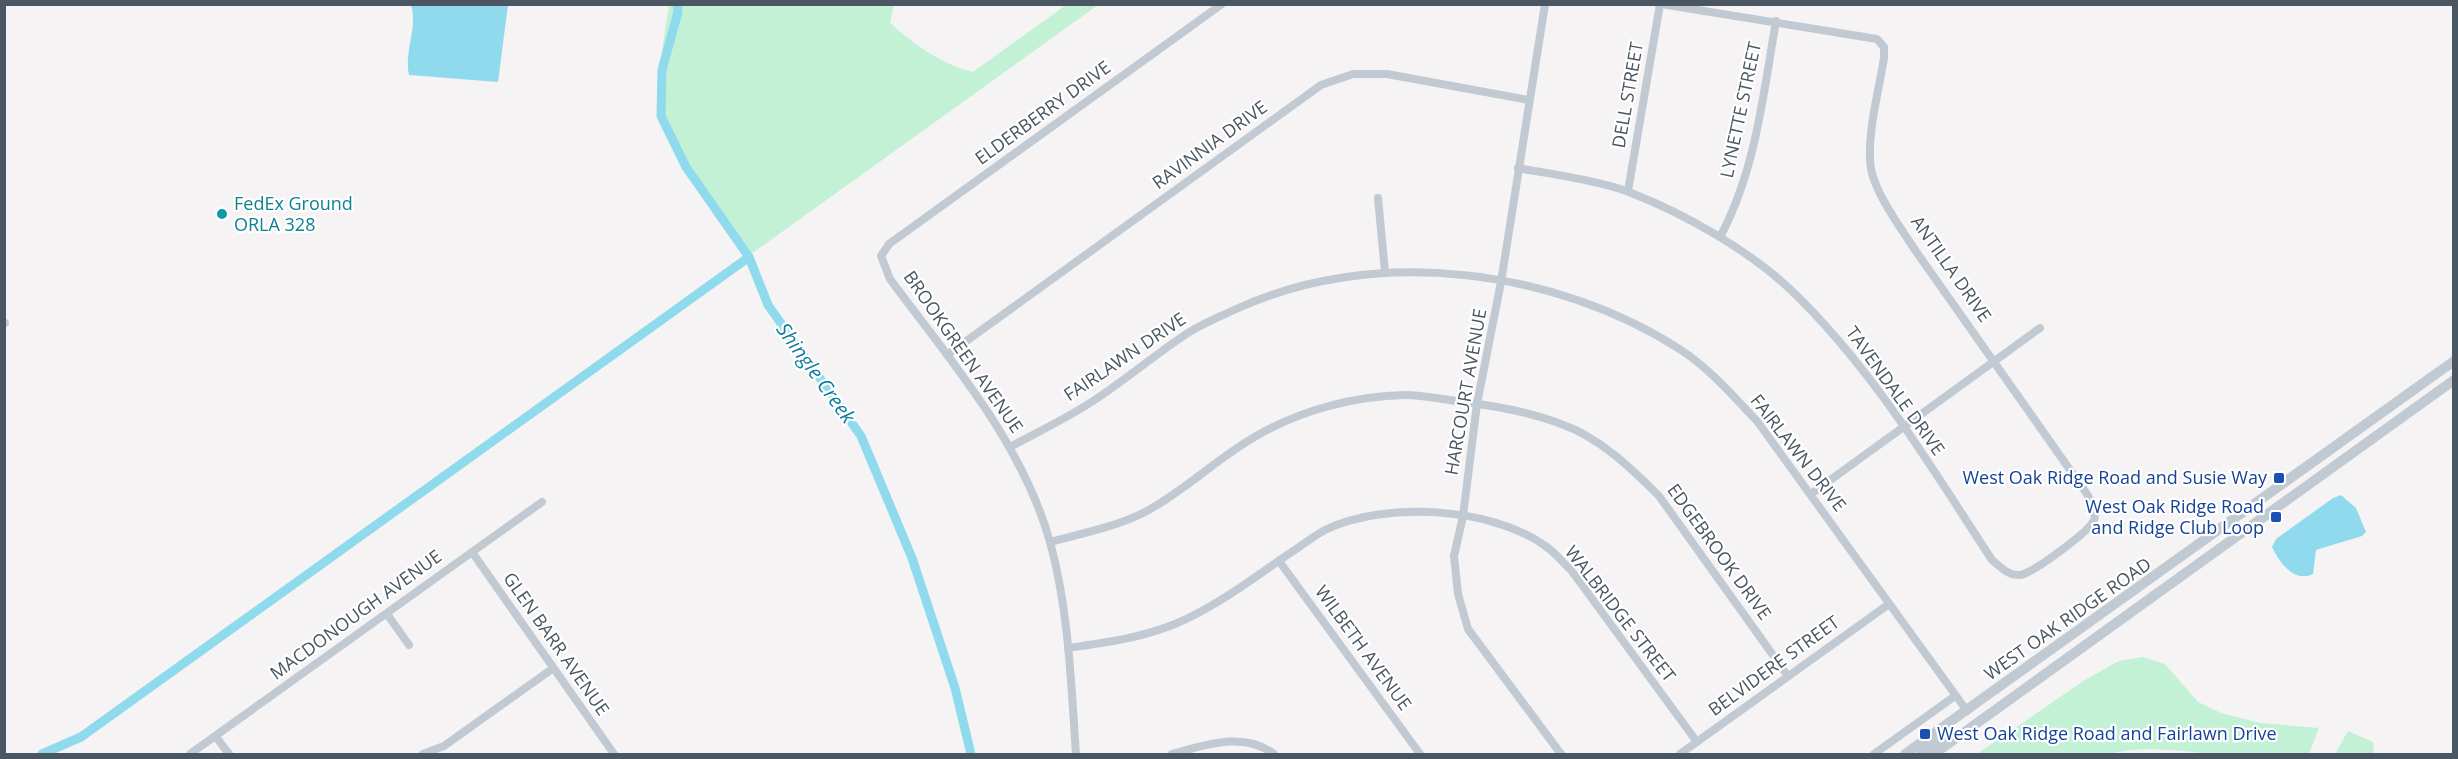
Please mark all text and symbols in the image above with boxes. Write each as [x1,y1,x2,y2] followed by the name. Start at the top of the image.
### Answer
[1606,40,1648,150] street label: DELL STREET
[1714,40,1766,180] street label: LYNETTE STREET
[970,55,1115,170] street label: ELDERBERRY DRIVE
[1147,94,1272,194] street label: RAVINNIA DRIVE
[234,191,353,236] place label: FedEx Ground ORLA 328
[215,207,229,221] marker: FedEx Ground ORLA 328
[1906,210,1997,326] street label: ANTILLA DRIVE
[899,266,1029,437] street label: BROOKGREEN AVENUE
[1059,306,1190,406] street label: FAIRLAWN DRIVE
[1439,307,1491,477] street label: HARCOURT AVENUE
[771,317,863,429] water label: Shingle Creek
[1841,321,1951,460] street label: TAVENDALE DRIVE
[1746,389,1852,516] street label: FAIRLAWN DRIVE
[1962,465,2268,489] place label: West Oak Ridge Road and Susie Way
[2272,471,2286,485] marker: West Oak Ridge Road and Susie Way
[1662,479,1777,624] street label: EDGEBROOK DRIVE
[2085,494,2264,539] place label: West Oak Ridge Road and Ridge Club Loop
[2269,510,2283,524] marker: West Oak Ridge Road and Ridge Club Loop
[1560,540,1682,687] street label: WALBRIDGE STREET
[265,544,446,685] street label: MACDONOUGH AVENUE
[1979,551,2156,685] street label: WEST OAK RIDGE ROAD
[498,567,615,720] street label: GLEN BARR AVENUE
[1310,580,1417,715] street label: WILBETH AVENUE
[1703,609,1844,721] street label: BELVIDERE STREET
[1937,721,2277,745] place label: West Oak Ridge Road and Fairlawn Drive
[1918,727,1932,741] marker: West Oak Ridge Road and Fairlawn Drive

